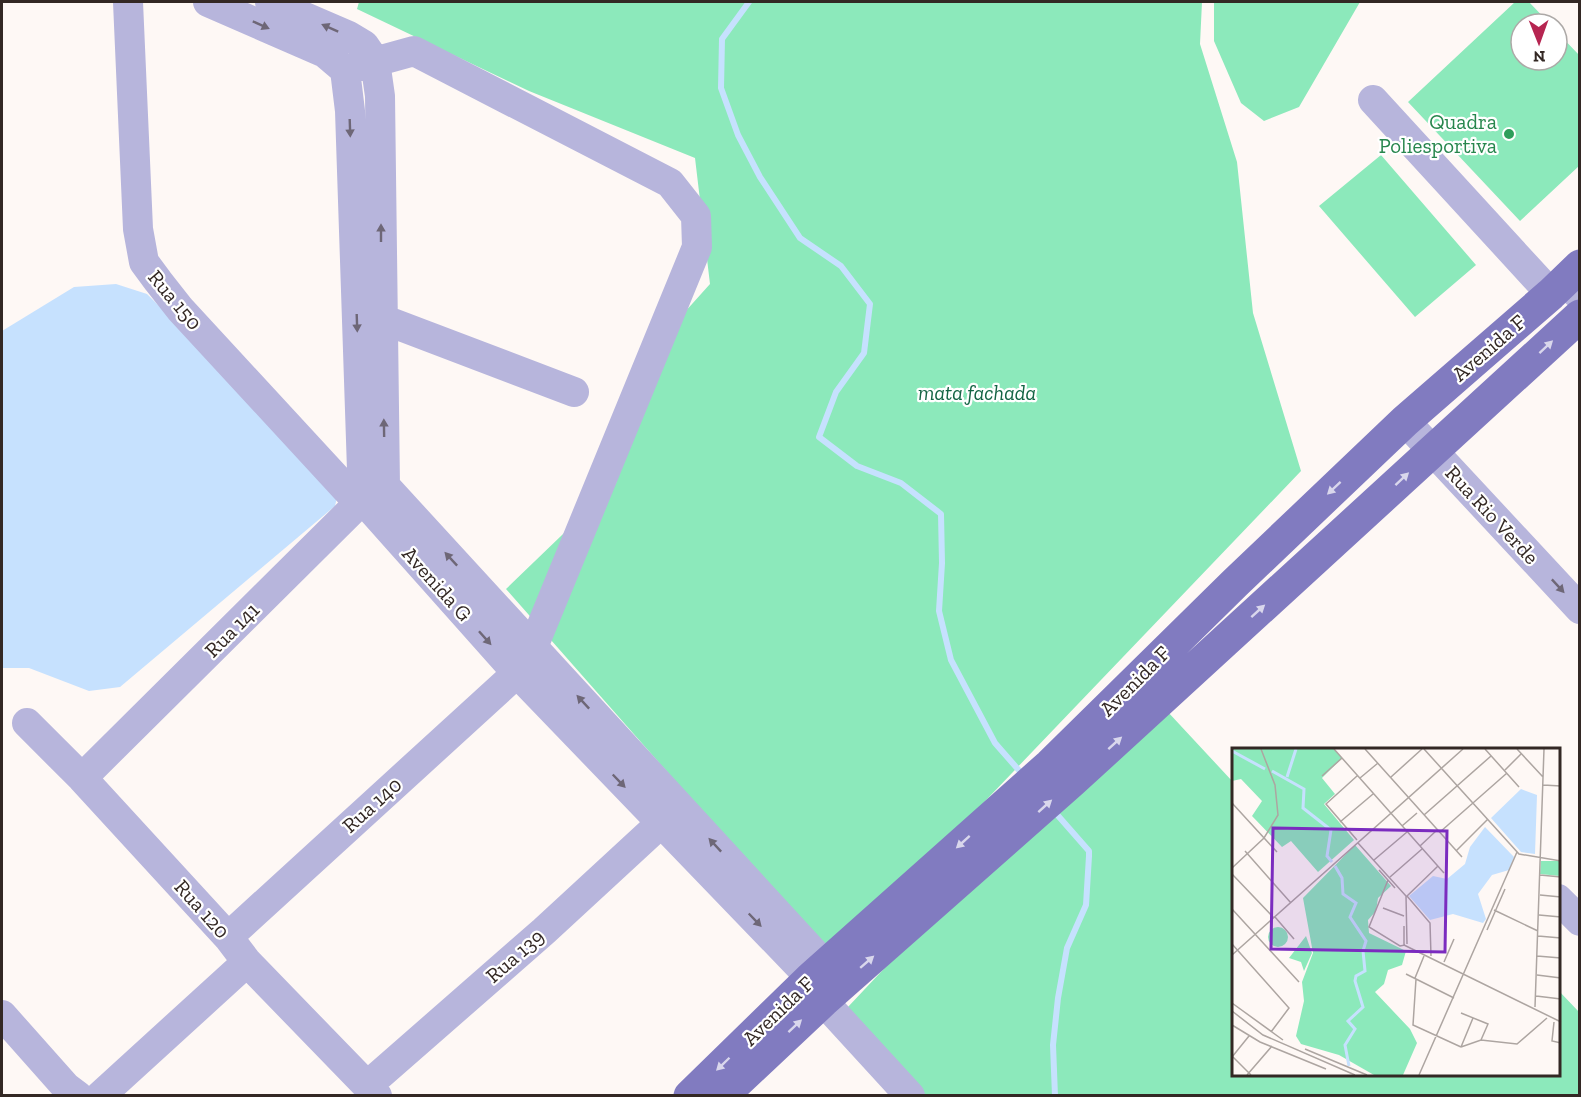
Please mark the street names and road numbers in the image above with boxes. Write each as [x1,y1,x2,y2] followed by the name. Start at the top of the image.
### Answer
[143,265,208,335] street label: Rua 150
[1447,309,1531,386] street label: Avenida F
[1440,460,1544,569] street label: Rua Rio Verde
[397,541,477,626] street label: Avenida G
[199,597,264,662] street label: Rua 141
[1094,640,1175,721] street label: Avenida F
[337,772,406,838] street label: Rua 140
[169,874,235,943] street label: Rua 120
[480,924,549,988] street label: Rua 139
[737,971,819,1051] street label: Avenida F

